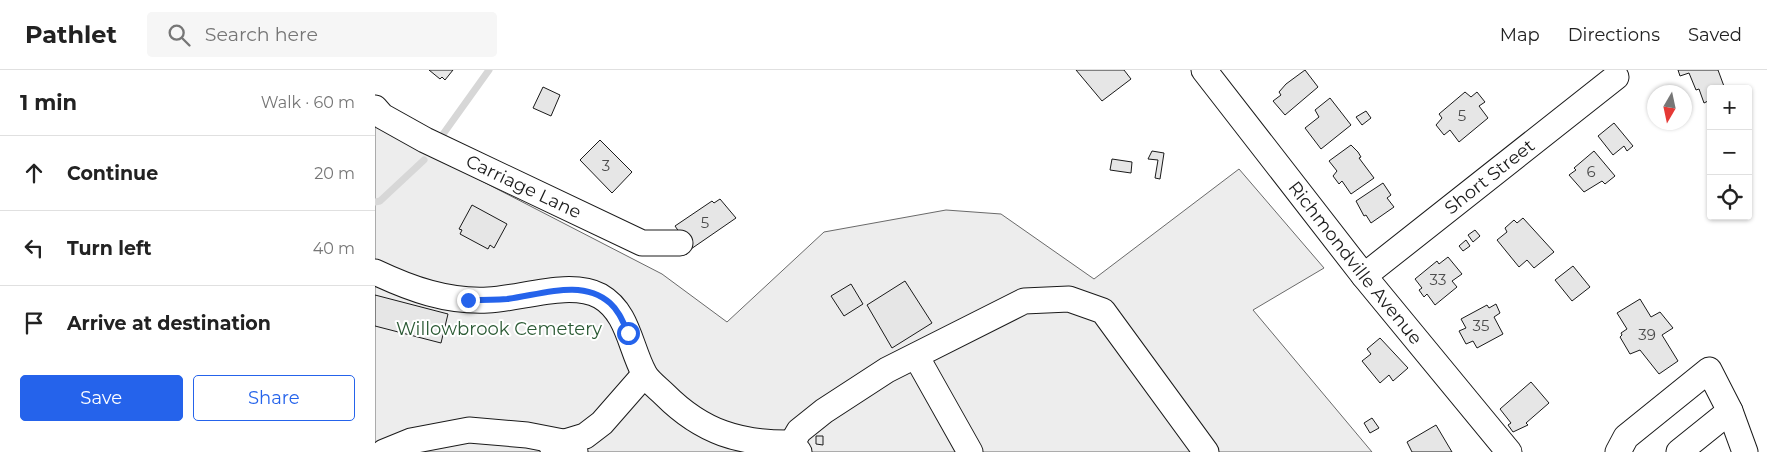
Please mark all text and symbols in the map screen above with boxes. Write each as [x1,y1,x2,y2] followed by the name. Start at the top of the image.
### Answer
[147,12,497,57] search box
[25,20,117,49] text: Pathlet
[165,21,193,49] icon: search
[205,23,318,46] text: Search here
[1500,24,1540,46] text: Map
[1568,24,1660,46] text: Directions
[1688,24,1742,46] text: Saved
[1647,85,1692,130] north arrow
[1707,85,1752,220] map controls
[1707,85,1752,130] button: +
[20,90,77,115] text: 1 min
[261,93,355,112] text: Walk · 60 m
[1458,106,1466,125] house number: 5
[1707,130,1752,175] button: −
[1440,135,1539,219] street label: Short Street
[462,150,585,224] street label: Carriage Lane
[602,156,610,175] house number: 3
[20,159,48,187] icon: ahead
[67,162,158,185] text: Continue
[1586,162,1596,181] house number: 6
[314,164,355,183] text: 20 m
[1707,175,1752,220] button: locate
[1283,177,1427,349] street label: Richmondville Avenue
[701,213,709,232] house number: 5
[20,234,48,262] icon: left
[67,237,152,260] text: Turn left
[313,239,355,258] text: 40 m
[1430,270,1446,289] house number: 33
[457,289,480,312] route end
[20,309,48,337] icon: arrive
[67,312,271,335] text: Arrive at destination
[1473,316,1489,335] house number: 35
[396,318,602,340] park label: Willowbrook Cemetery
[617,322,640,345] route start
[1638,325,1656,344] house number: 39
[20,375,183,421] button: Save
[193,375,355,421] button: Share

